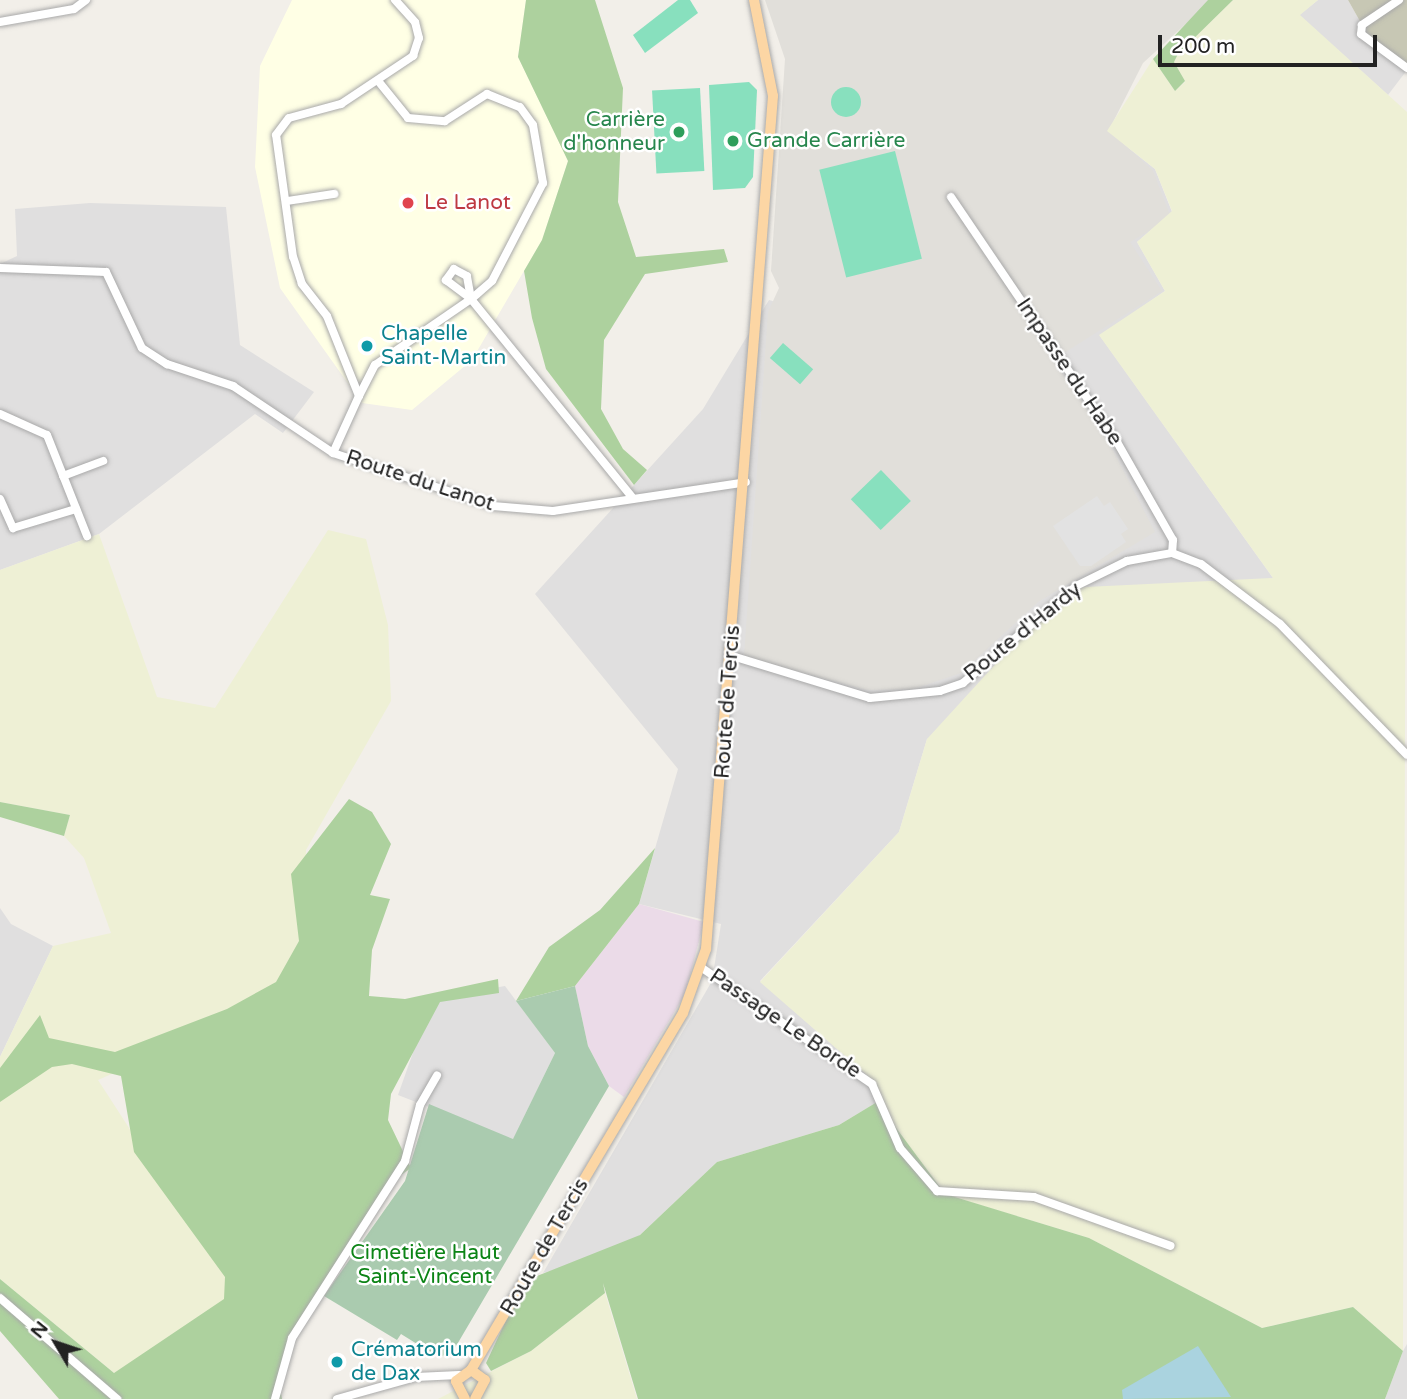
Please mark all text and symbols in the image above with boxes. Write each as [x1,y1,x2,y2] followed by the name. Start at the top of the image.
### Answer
[1162,21,1381,65] scale bar
[1171,34,1235,59] text: 200 m
[563,107,665,157] place label: Carrière d'honneur
[671,124,687,140] marker: Carrière d'honneur
[747,128,905,154] place label: Grande Carrière
[725,133,741,149] marker: Grande Carrière
[424,190,511,216] place label: Le Lanot
[398,193,418,213] marker: Le Lanot
[1010,294,1128,450] street label: Impasse du Habe
[381,321,506,371] place label: Chapelle Saint-Martin
[359,338,375,354] marker: Chapelle Saint-Martin
[343,445,497,517] street label: Route du Lanot
[959,577,1087,687] street label: Route d'Hardy
[710,624,746,780] street label: Route de Tercis
[704,964,866,1084] street label: Passage Le Borde
[496,1174,594,1320] street label: Route de Tercis
[350,1240,500,1290] park label: Cimetière Haut Saint-Vincent
[21,1308,91,1378] north arrow
[26,1317,53,1343] text: N
[351,1337,482,1387] place label: Crématorium de Dax
[329,1354,345,1370] marker: Crématorium de Dax

